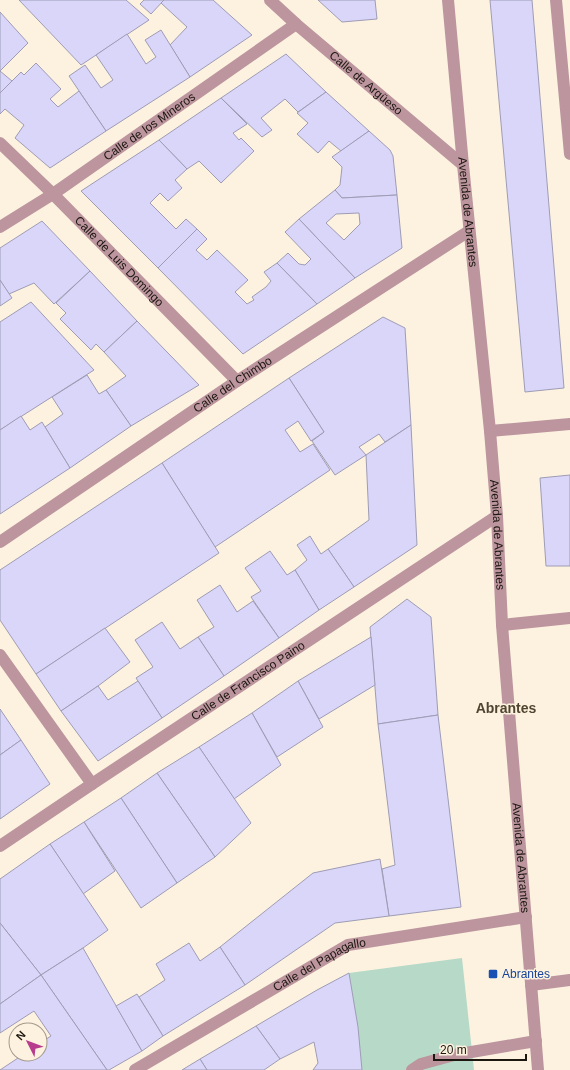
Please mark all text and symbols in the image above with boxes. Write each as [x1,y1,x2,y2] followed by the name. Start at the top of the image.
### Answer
[327,48,406,118] street label: Calle de Argüeso
[101,90,198,164] street label: Calle de los Mineros
[455,156,480,268] street label: Avenida de Abrantes
[72,213,167,310] street label: Calle de Luis Domingo
[191,353,275,416] street label: Calle del Chimbo
[487,479,507,590] street label: Avenida de Abrantes
[188,638,308,723] street label: Calle de Francisco Paino
[476,700,537,716] district label: Abrantes
[509,802,532,914] street label: Avenida de Abrantes
[270,935,367,994] street label: Calle del Papagallo
[502,967,550,981] place label: Abrantes
[487,968,499,980] marker: Abrantes
[8,1022,48,1062] north arrow
[13,1028,28,1042] text: N
[434,1036,526,1062] scale bar
[440,1043,467,1057] text: 20 m

